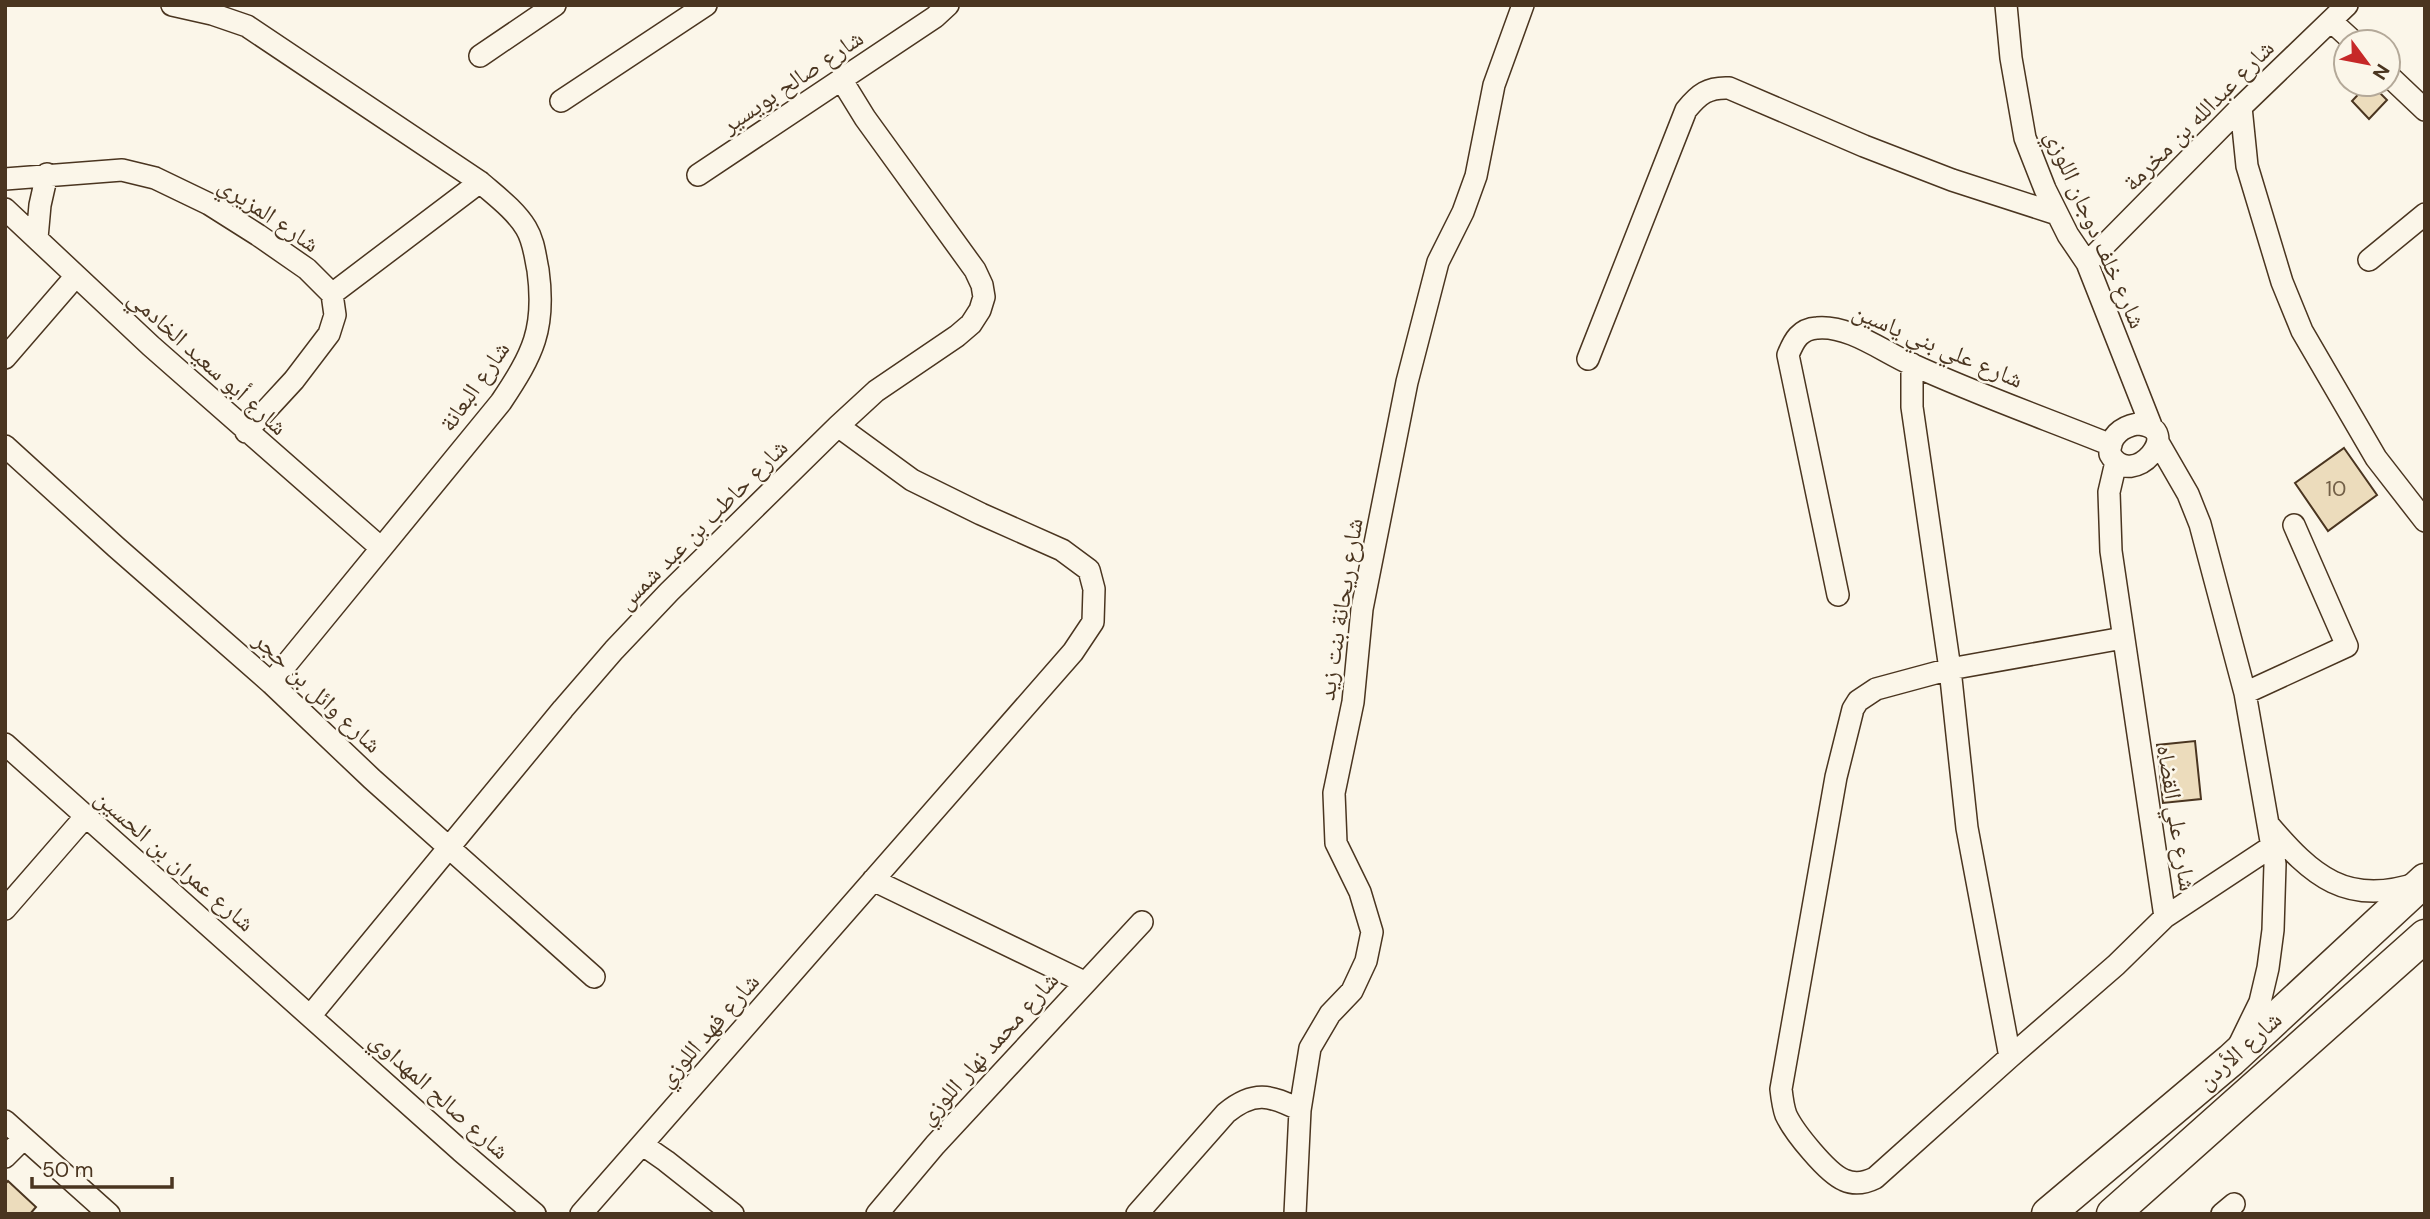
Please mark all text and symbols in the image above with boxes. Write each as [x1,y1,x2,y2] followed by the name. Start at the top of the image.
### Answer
[714,22,869,140] street label: شارع صالح بويسير
[2332,28,2402,98] north arrow
[2116,33,2280,197] street label: شارع عبدالله بن مخرمة
[2367,59,2395,84] text: N
[2035,125,2154,335] street label: شارع خلف دوجان اللوزي
[210,169,325,262] street label: شارع المزيري
[119,282,294,445] street label: شارع أبو سعيد الخادمي
[1847,295,2028,399] street label: شارع علي بني ياسين
[432,335,516,437] street label: شارع البعانة
[610,432,794,616] street label: شارع حاطب بن عبد شمس
[2326,475,2346,503] house number: 10
[1310,516,1370,702] street label: شارع ريحانة بنت زيد
[247,624,389,759] street label: شارع وائل بن حجر
[2146,743,2204,894] street label: شارع علي القضاه
[88,782,262,938] street label: شارع عمران بن الحسين
[911,965,1068,1134] street label: شارع محمد نهار اللوزي
[650,967,769,1096] street label: شارع فهد اللوزي
[2190,1004,2288,1096] street label: شارع الأردن
[361,1024,516,1169] street label: شارع صالح المهداوي
[32,1146,172,1190] scale bar
[42,1156,93,1184] text: 50 m

